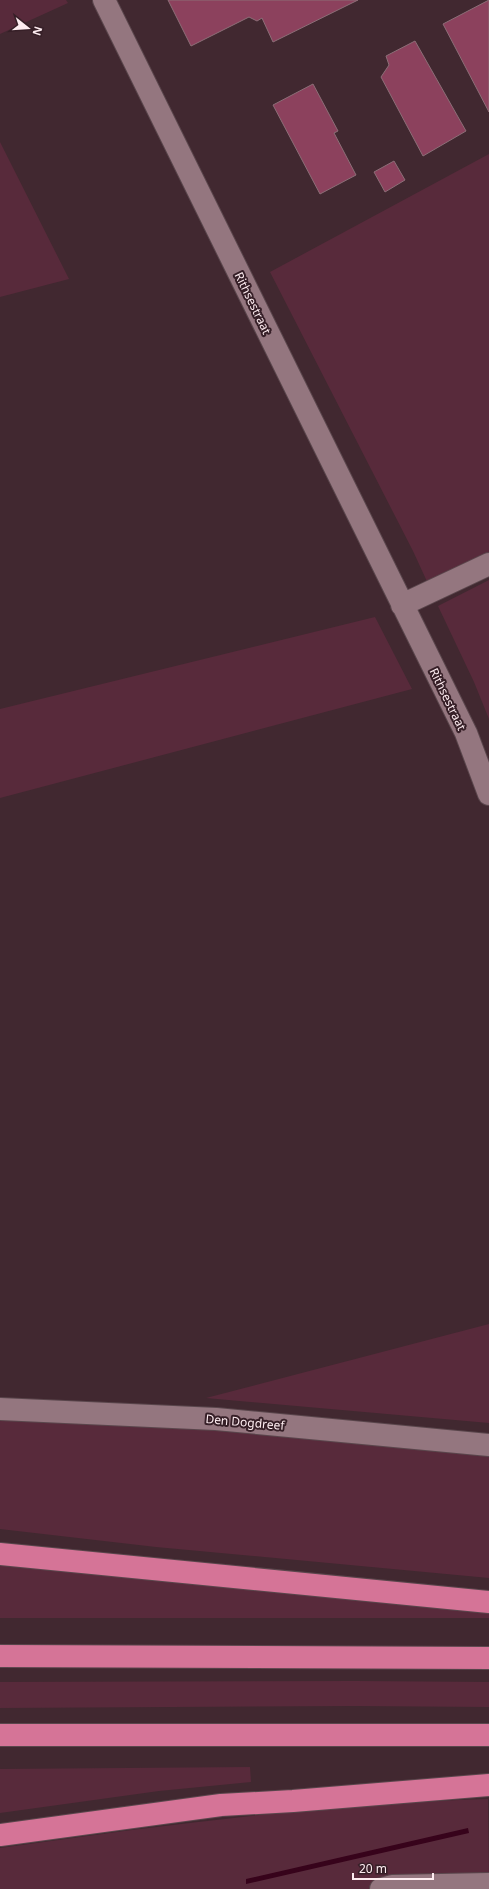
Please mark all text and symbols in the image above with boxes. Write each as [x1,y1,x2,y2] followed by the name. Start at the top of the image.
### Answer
[8,8,48,48] north arrow
[30,25,47,38] text: N
[231,269,276,338] street label: Rithsestraat
[426,665,471,734] street label: Rithsestraat
[205,1410,286,1434] street label: Den Dogdreef
[353,1855,433,1881] scale bar
[359,1860,387,1877] text: 20 m

